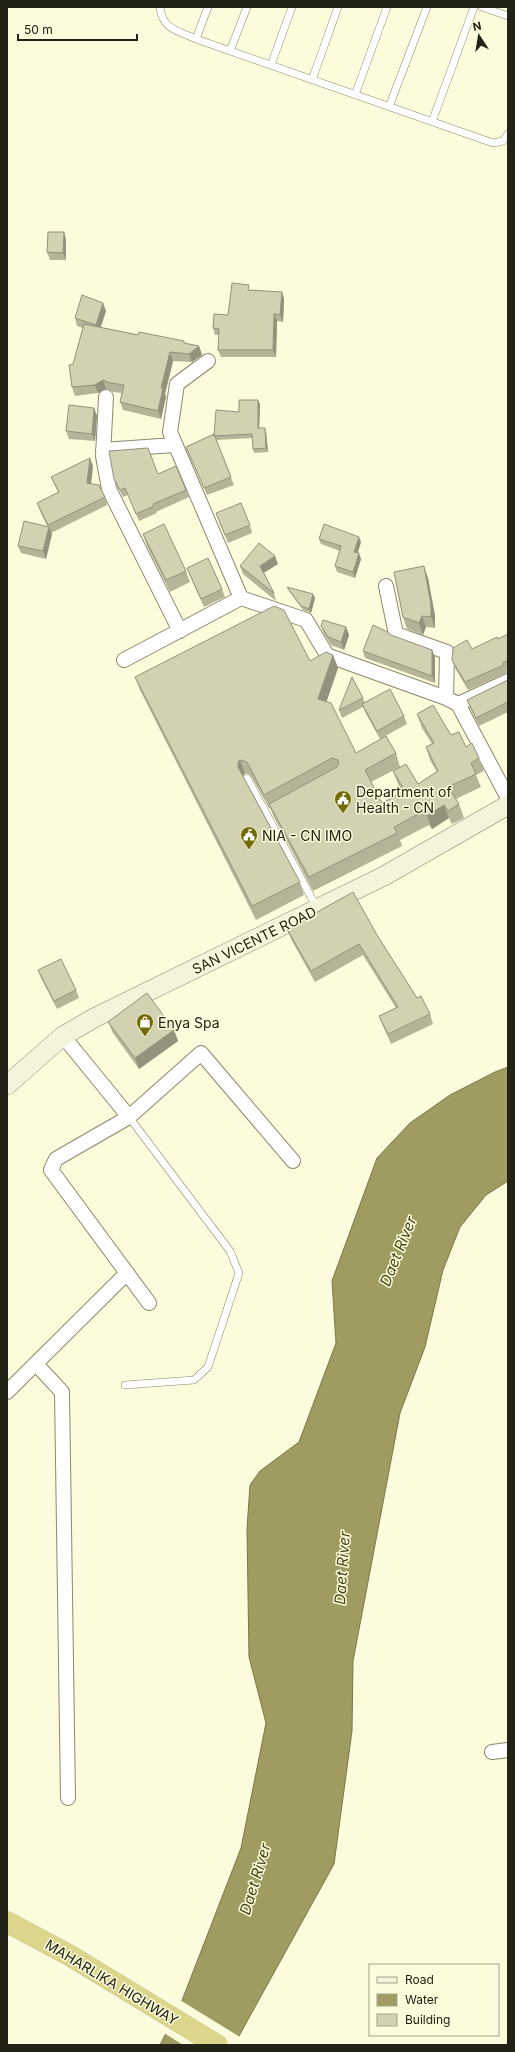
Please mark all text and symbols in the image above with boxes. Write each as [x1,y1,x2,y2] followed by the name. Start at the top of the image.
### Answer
[18,16,137,42] scale bar
[459,16,499,56] north arrow
[471,18,482,34] text: N
[24,22,53,37] text: 50 m
[356,783,452,816] place label: Department of Health - CN
[333,789,353,814] public building icon: Department of Health - CN
[239,825,259,850] public building icon: NIA - CN IMO
[262,827,352,844] place label: NIA - CN IMO
[189,903,319,977] street label: SAN VICENTE ROAD
[135,1012,155,1037] shop icon: Enya Spa
[158,1014,220,1031] place label: Enya Spa
[375,1213,421,1289] water label: Daet River
[330,1530,354,1605] water label: Daet River
[235,1841,275,1917] water label: Daet River
[42,1936,182,2029] street label: MAHARLIKA HIGHWAY
[369,1964,499,2036] legend
[405,1972,434,1987] text: Road
[405,1992,439,2007] text: Water
[405,2012,450,2027] text: Building

